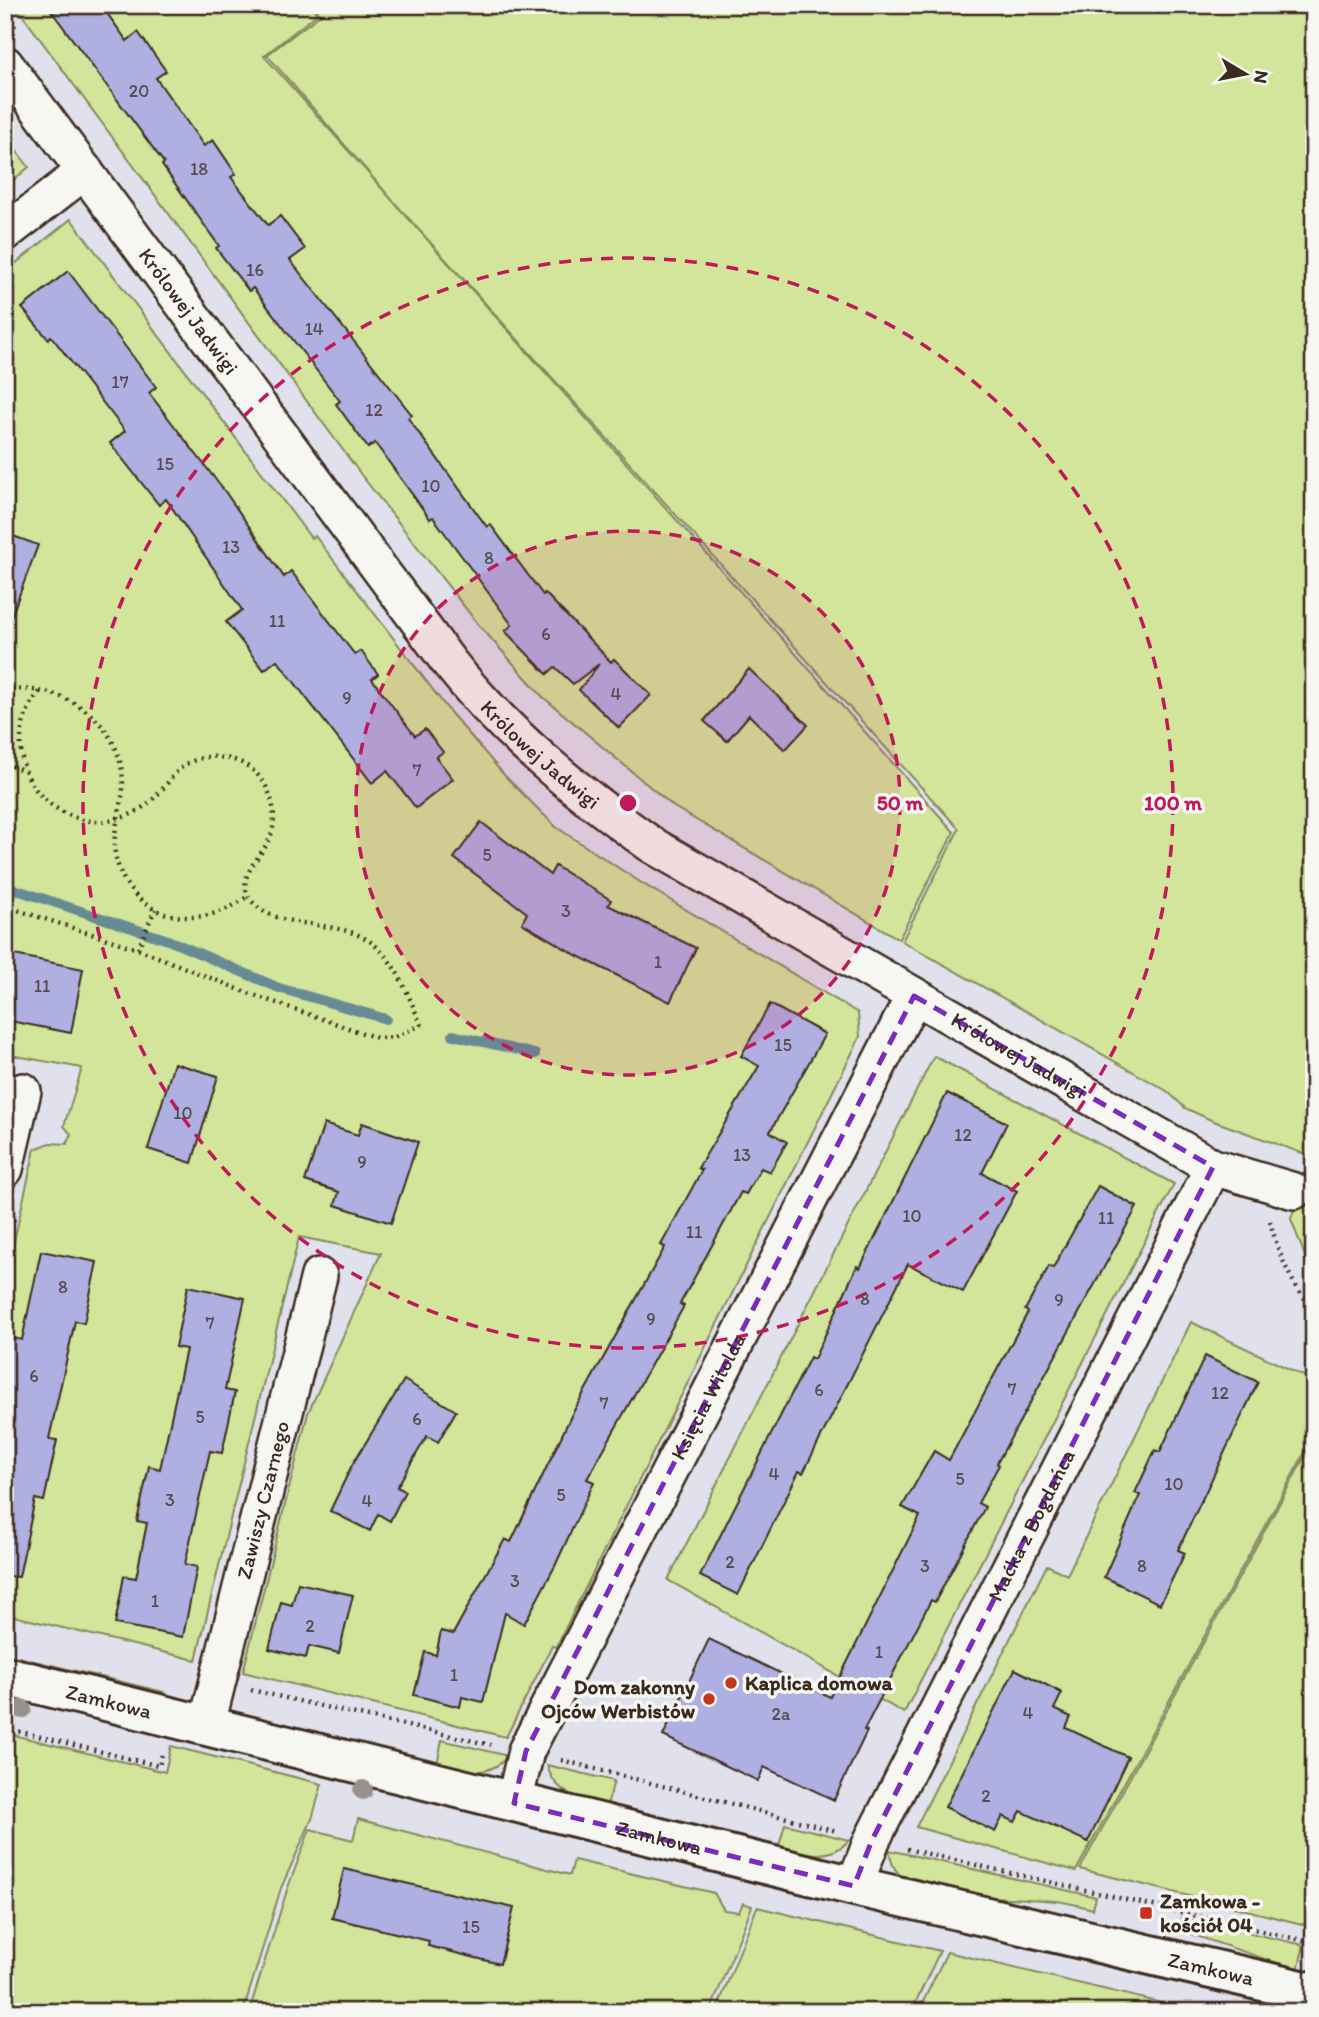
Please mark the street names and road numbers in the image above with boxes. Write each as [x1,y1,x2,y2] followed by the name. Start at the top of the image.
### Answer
[134,243,244,379] street label: Królowej Jadwigi
[475,695,605,814] street label: Królowej Jadwigi
[947,1007,1091,1104] street label: Królowej Jadwigi
[665,1329,751,1464] street label: Księcia Witolda
[231,1418,294,1581] street label: Zawiszy Czarnego
[982,1445,1080,1605] street label: Maćka z Bogdańca
[64,1679,154,1724] street label: Zamkowa
[614,1815,705,1860] street label: Zamkowa
[1166,1946,1256,1991] street label: Zamkowa

